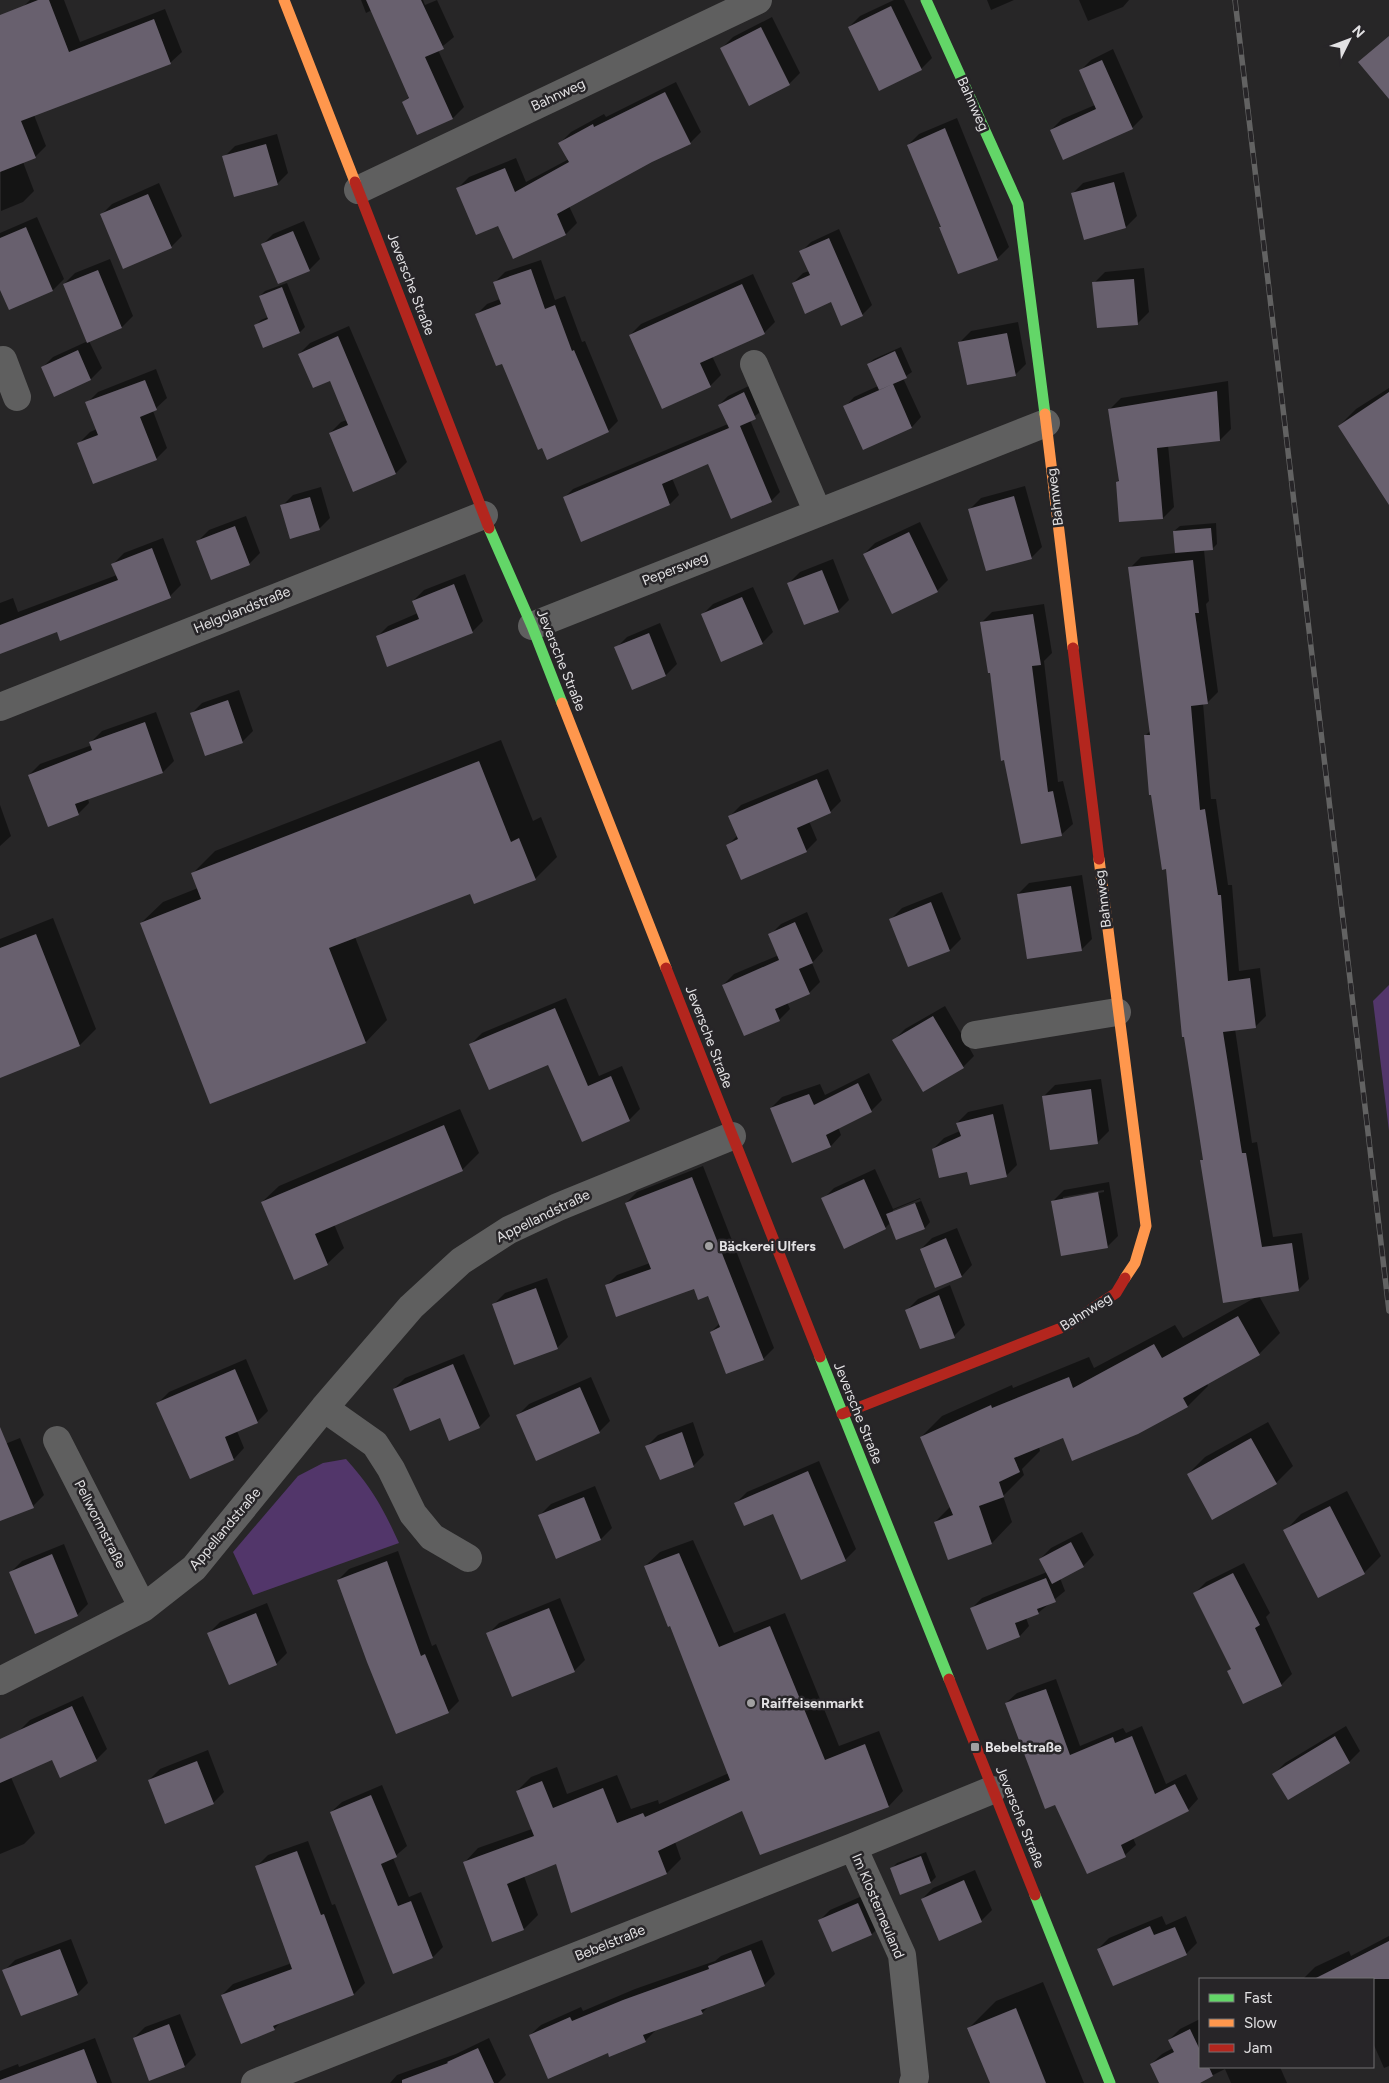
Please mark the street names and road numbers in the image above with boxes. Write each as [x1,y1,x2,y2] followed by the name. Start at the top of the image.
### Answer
[953,74,993,134] street label: Bahnweg
[528,75,588,115] street label: Bahnweg
[384,230,438,338] street label: Jeversche Straße
[1043,467,1067,527] street label: Bahnweg
[640,549,710,589] street label: Pepersweg
[191,583,293,637] street label: Helgolandstraße
[533,607,589,714] street label: Jeversche Straße
[1091,869,1115,929] street label: Bahnweg
[682,983,736,1091] street label: Jeversche Straße
[493,1186,593,1246] street label: Appellandstraße
[1057,1289,1115,1335] street label: Bahnweg
[830,1360,886,1467] street label: Jeversche Straße
[71,1477,130,1571] street label: Pellwormstraße
[186,1484,265,1574] street label: Appellandstraße
[992,1764,1048,1871] street label: Jeversche Straße
[848,1851,908,1961] street label: Im Klosterneuland
[572,1921,648,1965] street label: Bebelstraße

